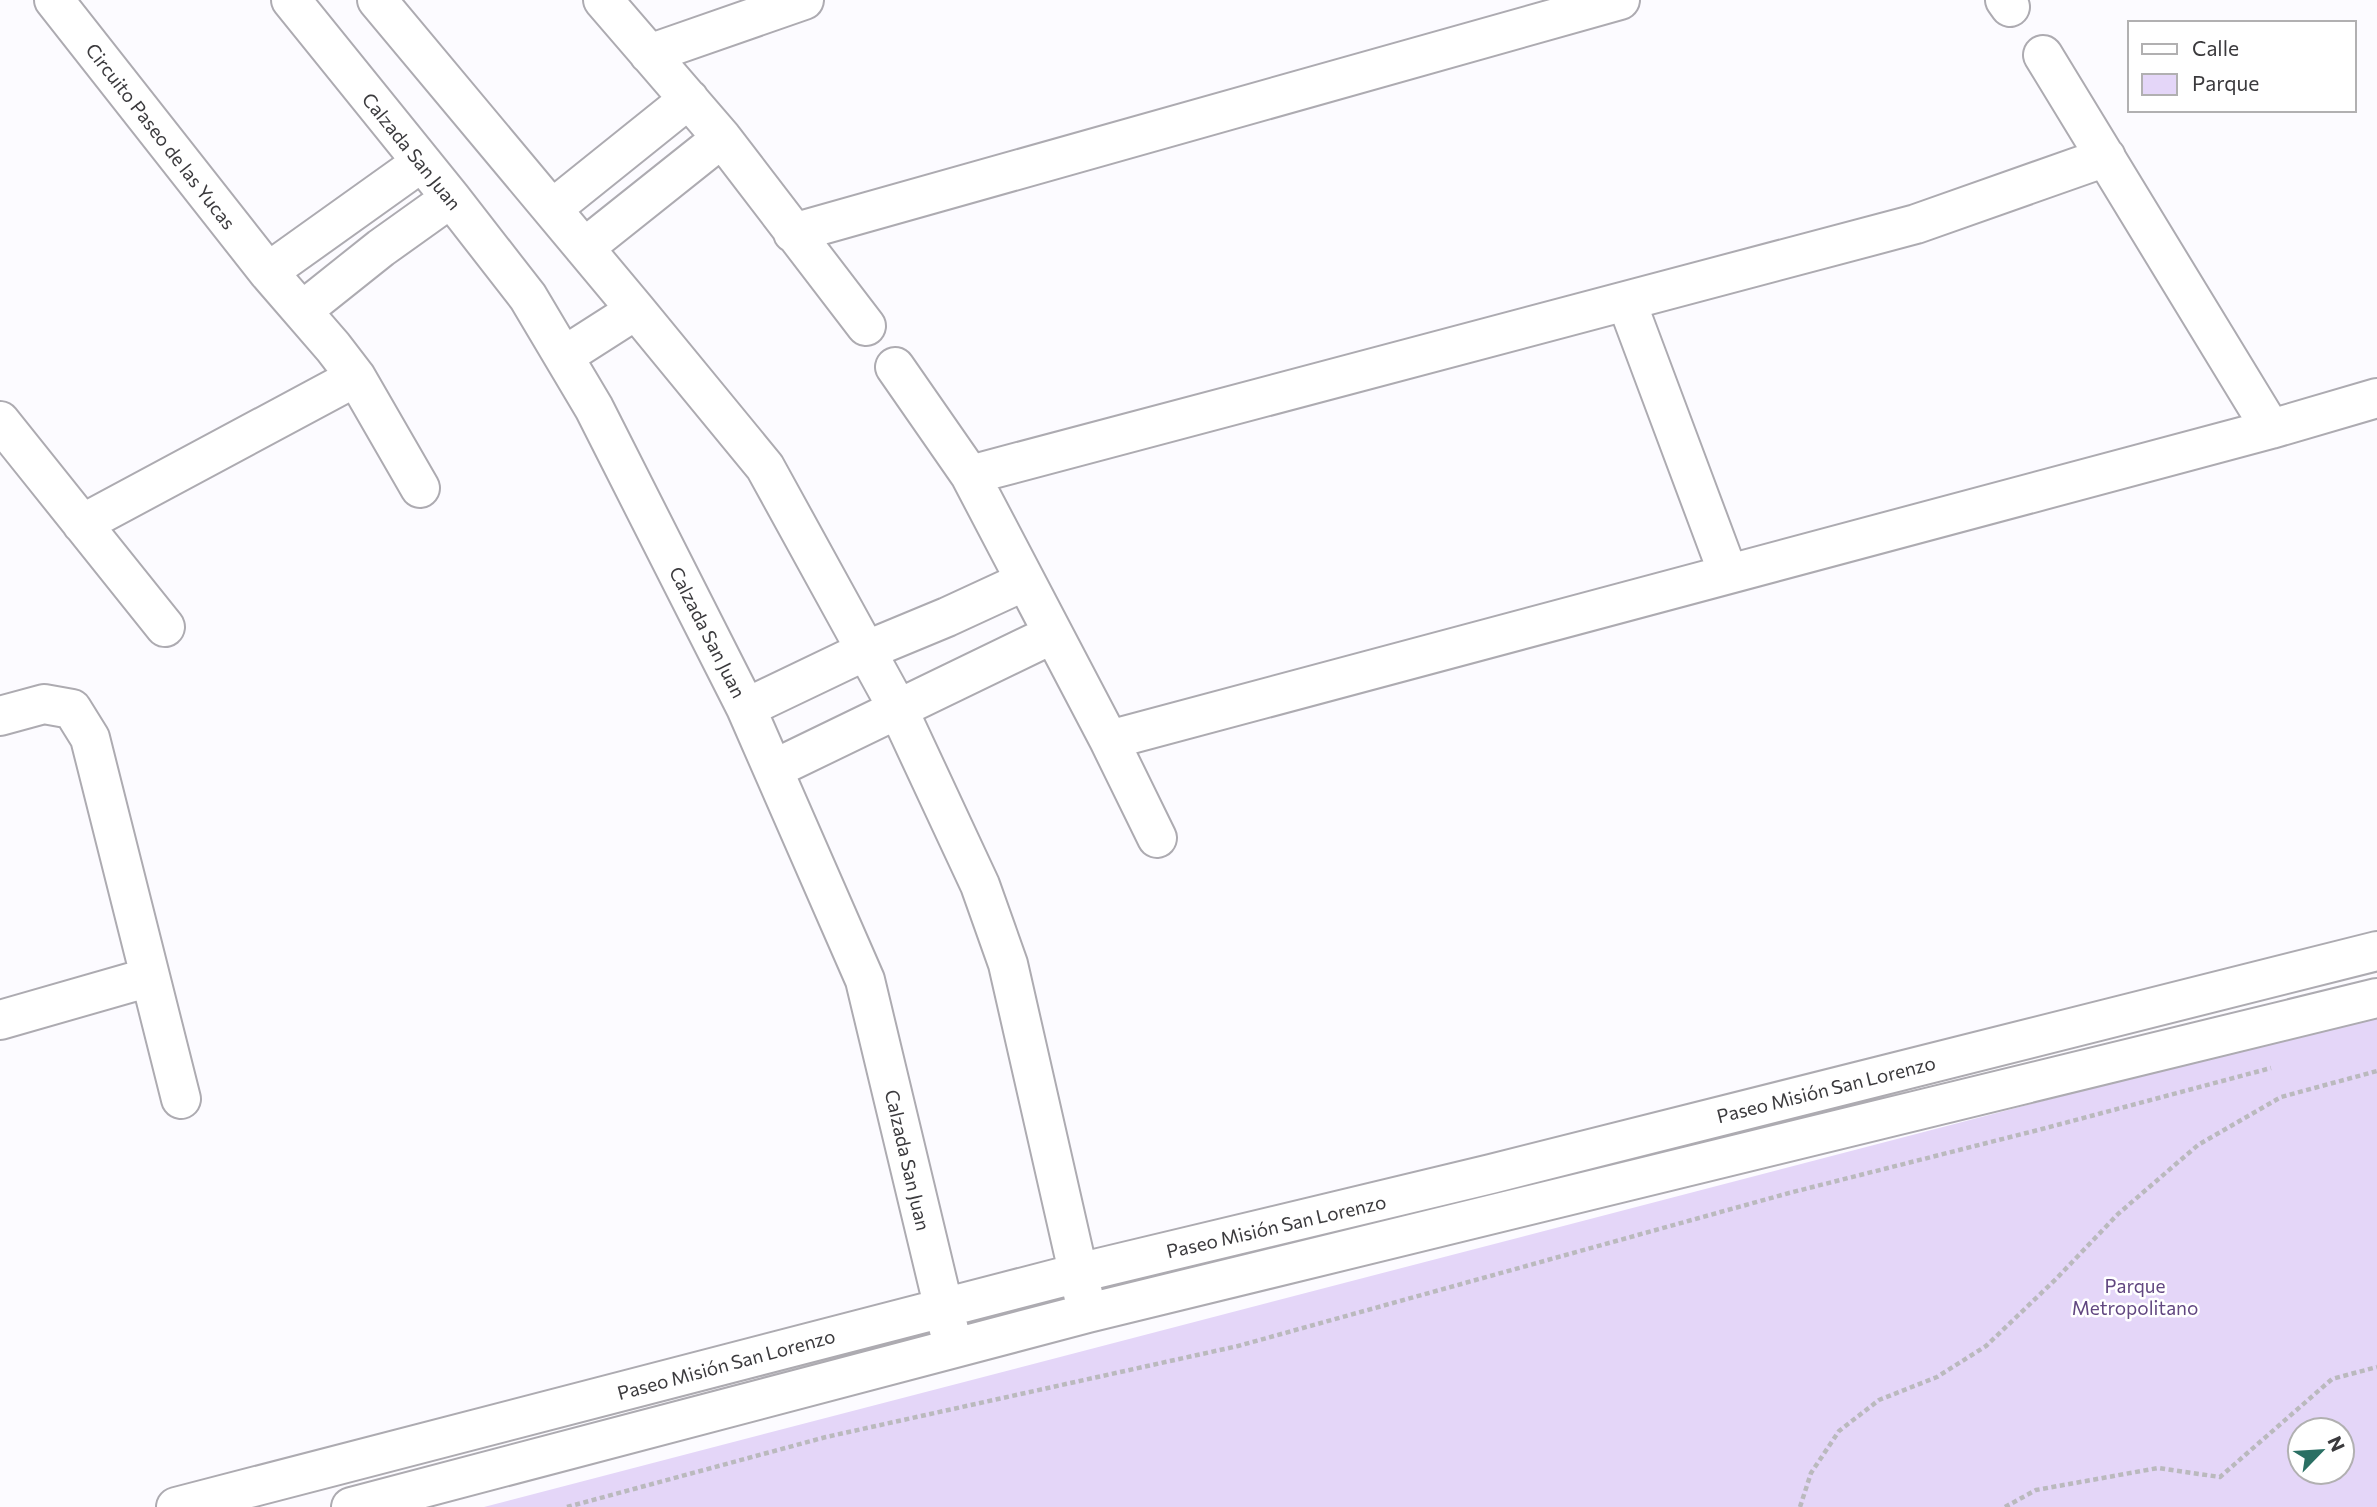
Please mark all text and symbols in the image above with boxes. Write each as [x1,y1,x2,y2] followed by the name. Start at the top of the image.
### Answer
[2128,21,2356,112] legend
[2192,35,2239,60] text: Calle
[81,38,241,234] street label: Circuito Paseo de las Yucas
[2192,70,2259,95] text: Parque
[358,88,466,214] street label: Calzada San Juan
[665,563,751,701] street label: Calzada San Juan
[1714,1051,1938,1127] street label: Paseo Misión San Lorenzo
[881,1087,935,1233] street label: Calzada San Juan
[1164,1190,1388,1262] street label: Paseo Misión San Lorenzo
[2072,1274,2198,1319] park label: Parque Metropolitano
[614,1324,838,1404] street label: Paseo Misión San Lorenzo
[2286,1416,2356,1486] north arrow
[2323,1432,2350,1455] text: N

